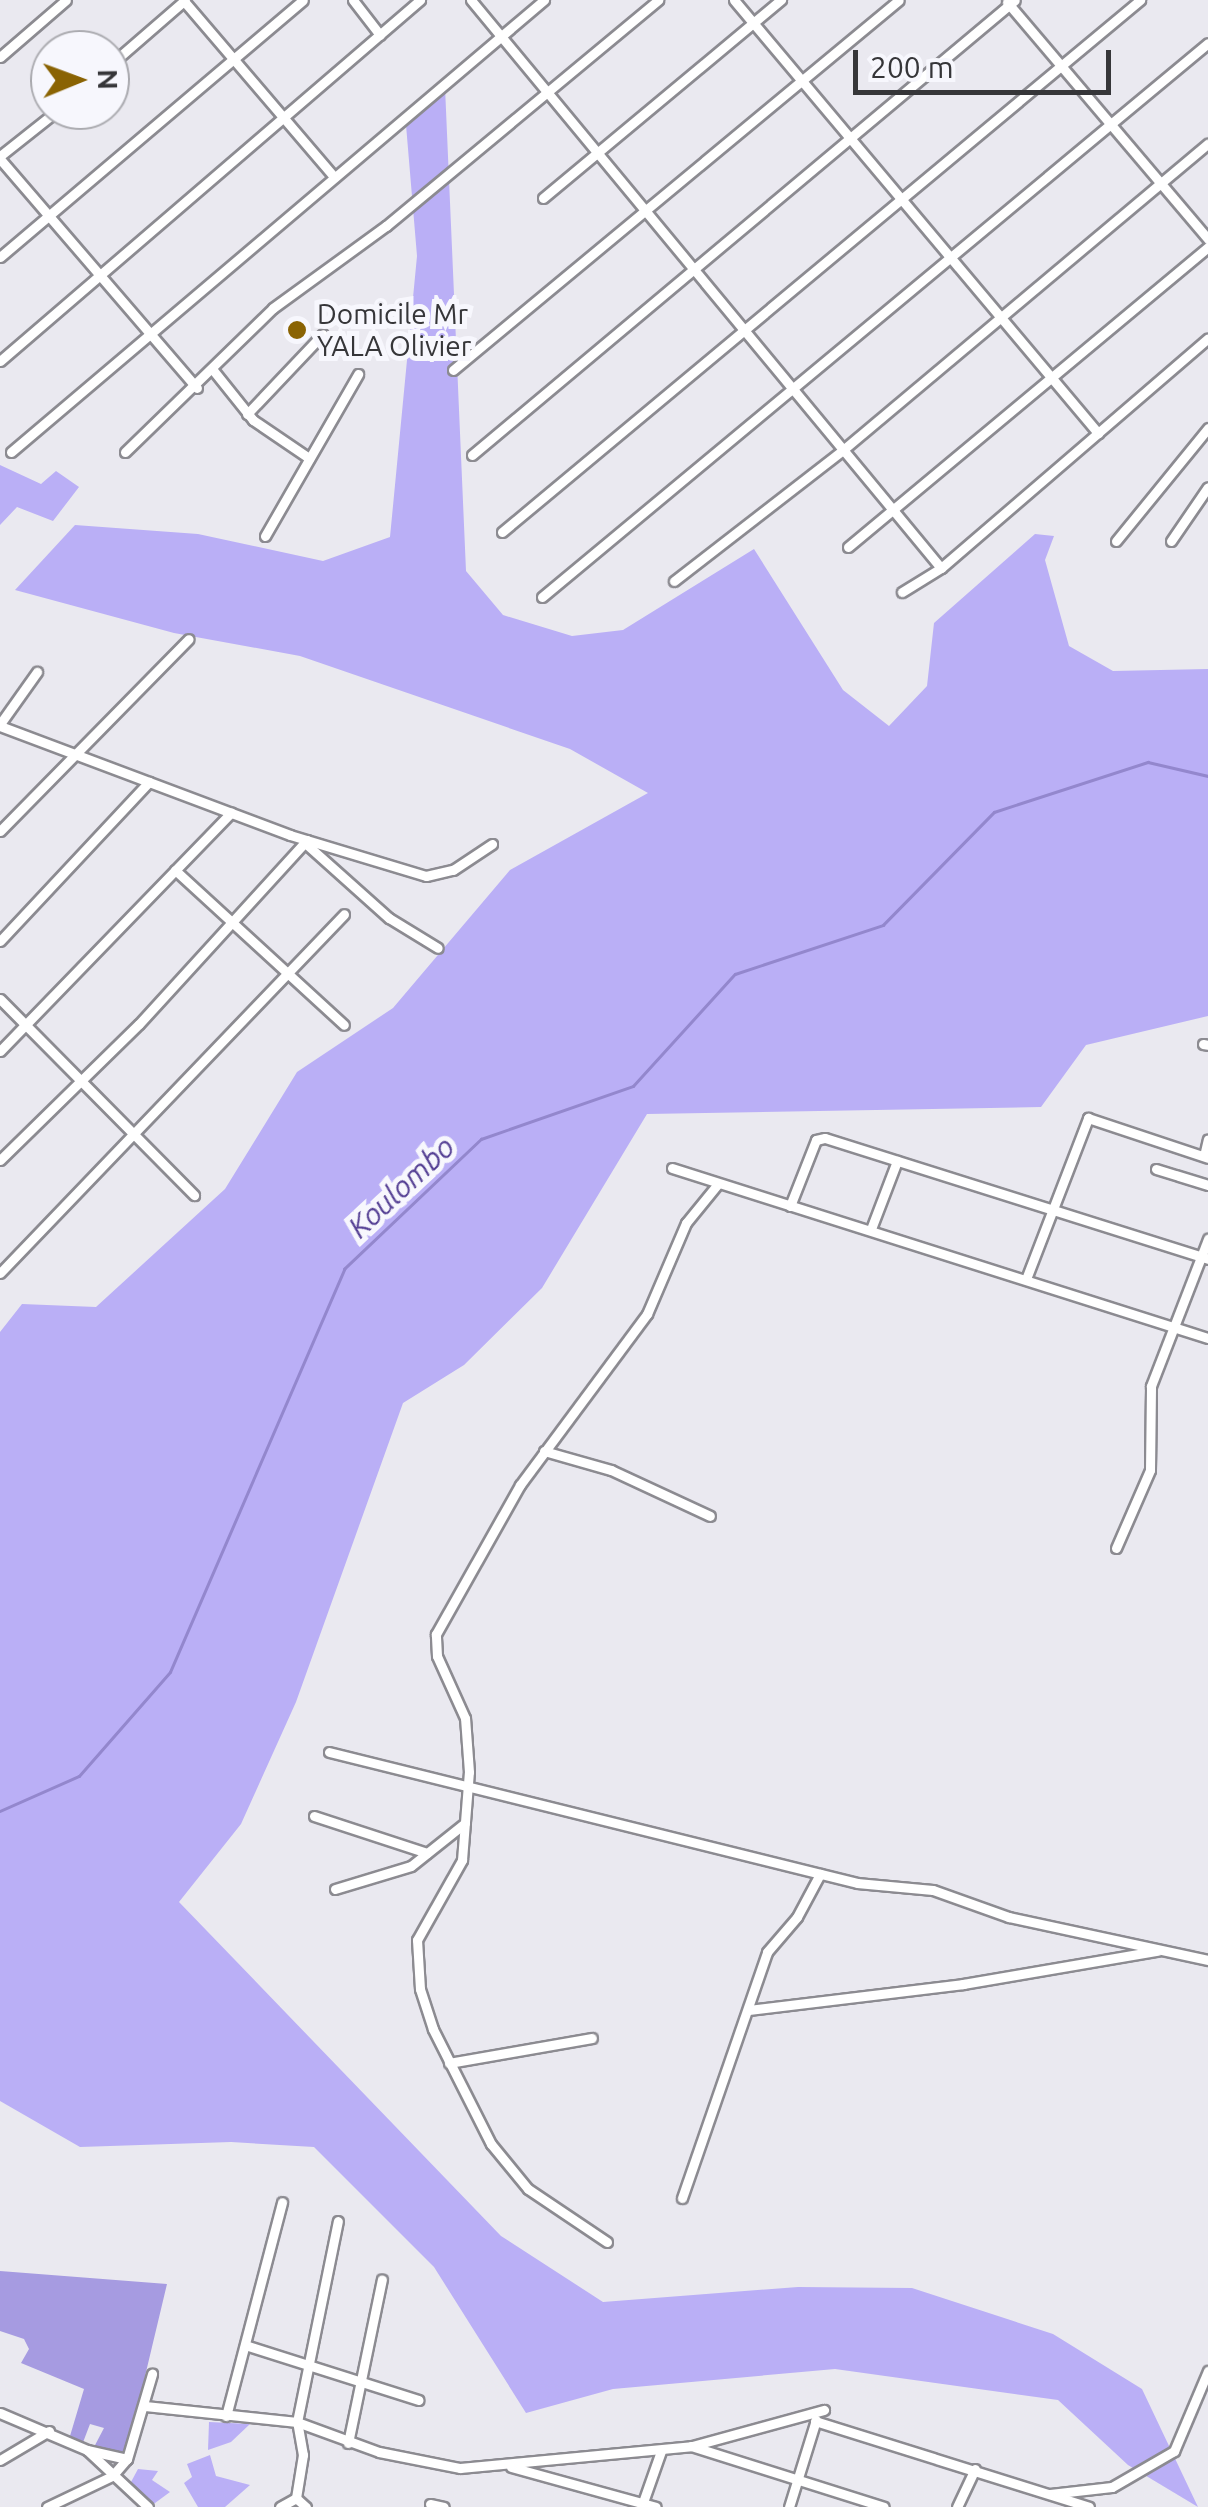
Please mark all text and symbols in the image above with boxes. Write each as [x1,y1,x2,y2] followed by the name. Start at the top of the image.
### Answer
[30,30,130,130] north arrow
[858,30,1116,92] scale bar
[870,50,954,84] text: 200 m
[93,69,124,90] text: N
[317,297,471,363] place label: Domicile Mr YALA Olivier
[286,319,308,341] marker: Domicile Mr YALA Olivier
[340,1129,462,1245] water label: Koulombo

